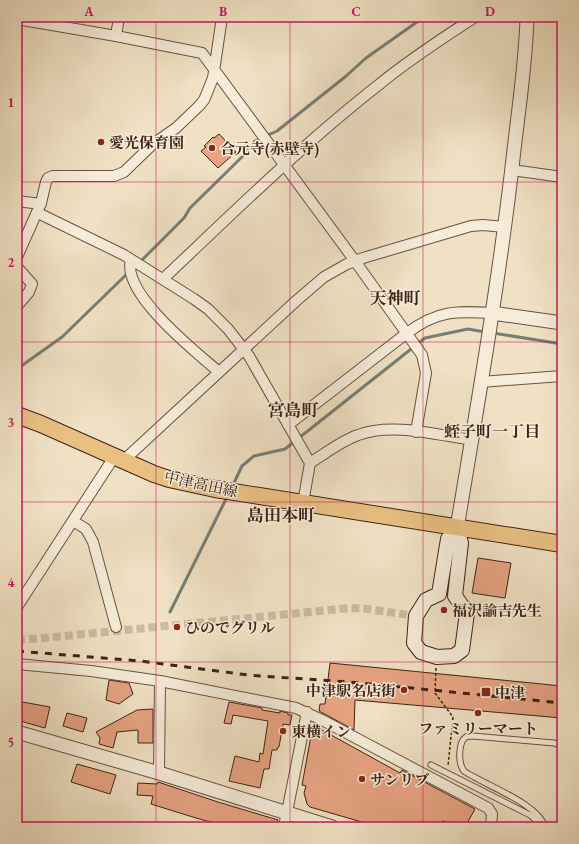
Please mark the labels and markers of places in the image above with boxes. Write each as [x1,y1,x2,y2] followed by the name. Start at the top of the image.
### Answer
[109,133,184,152] place label: 愛光保育園
[96,137,106,147] marker: 愛光保育園
[220,139,320,158] place label: 合元寺(赤壁寺)
[207,143,217,153] marker: 合元寺(赤壁寺)
[452,601,542,620] place label: 福沢諭吉先生
[439,605,449,615] marker: 福沢諭吉先生
[185,618,275,637] place label: ひのでグリル
[172,622,182,632] marker: ひのでグリル
[306,681,396,700] place label: 中津駅名店街
[495,683,525,702] place label: 中津
[399,685,409,695] marker: 中津駅名店街
[480,686,492,698] marker: 中津
[473,708,483,718] marker: ファミリーマート
[418,719,538,738] place label: ファミリーマート
[291,722,351,741] place label: 東横イン
[278,726,288,736] marker: 東横イン
[370,770,429,789] place label: サンリブ
[357,774,367,784] marker: サンリブ

